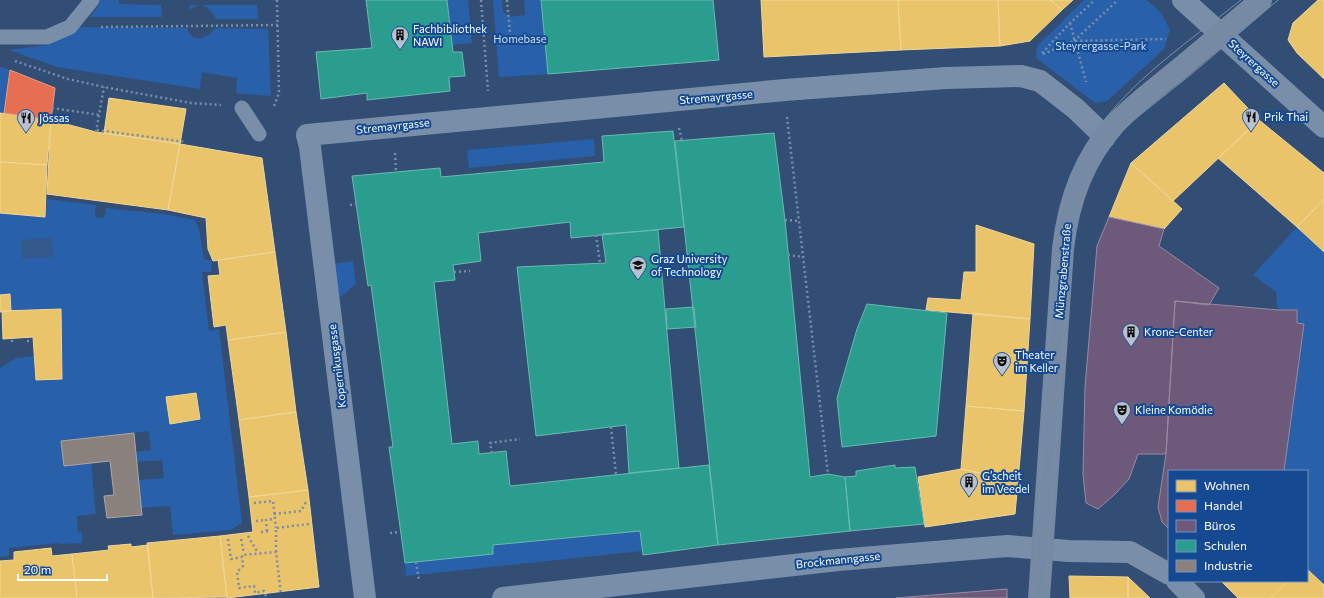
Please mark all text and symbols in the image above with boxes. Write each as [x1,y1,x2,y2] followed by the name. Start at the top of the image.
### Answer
[413,22,487,48] place label: Fachbibliothek NAWI
[390,25,410,50] building icon: Fachbibliothek NAWI
[493,32,547,45] park label: Homebase
[1226,36,1283,89] street label: Steyrergasse
[1055,39,1147,52] park label: Steyrergasse-Park
[679,87,753,106] street label: Stremayrgasse
[1241,107,1261,132] restaurant icon: Prik Thai
[16,108,36,133] restaurant icon: Jössas
[1264,110,1308,123] place label: Prik Thai
[39,111,69,125] place label: Jössas
[356,115,430,136] street label: Stremayrgasse
[1052,223,1073,319] street label: Münzgrabenstraße
[651,252,728,278] place label: Graz University of Technology
[628,255,648,280] school or university icon: Graz University of Technology
[1121,322,1141,347] building icon: Krone-Center
[325,323,348,409] street label: Kopernikusgasse
[1144,325,1214,338] place label: Krone-Center
[1015,348,1059,374] place label: Theater im Keller
[992,351,1012,376] theatre icon: Theater im Keller
[1112,400,1132,425] theatre icon: Kleine Komödie
[1135,403,1213,416] place label: Kleine Komödie
[982,469,1030,495] place label: G’scheit im Veedel
[1168,470,1308,582] legend
[959,472,979,497] building icon: G’scheit im Veedel
[1204,478,1250,492] text: Wohnen
[1204,498,1242,512] text: Handel
[1204,518,1236,532] text: Büros
[1204,538,1247,552] text: Schulen
[795,549,881,570] street label: Brockmanngasse
[18,556,107,582] scale bar
[1204,558,1252,572] text: Industrie
[24,562,51,576] text: 20 m

